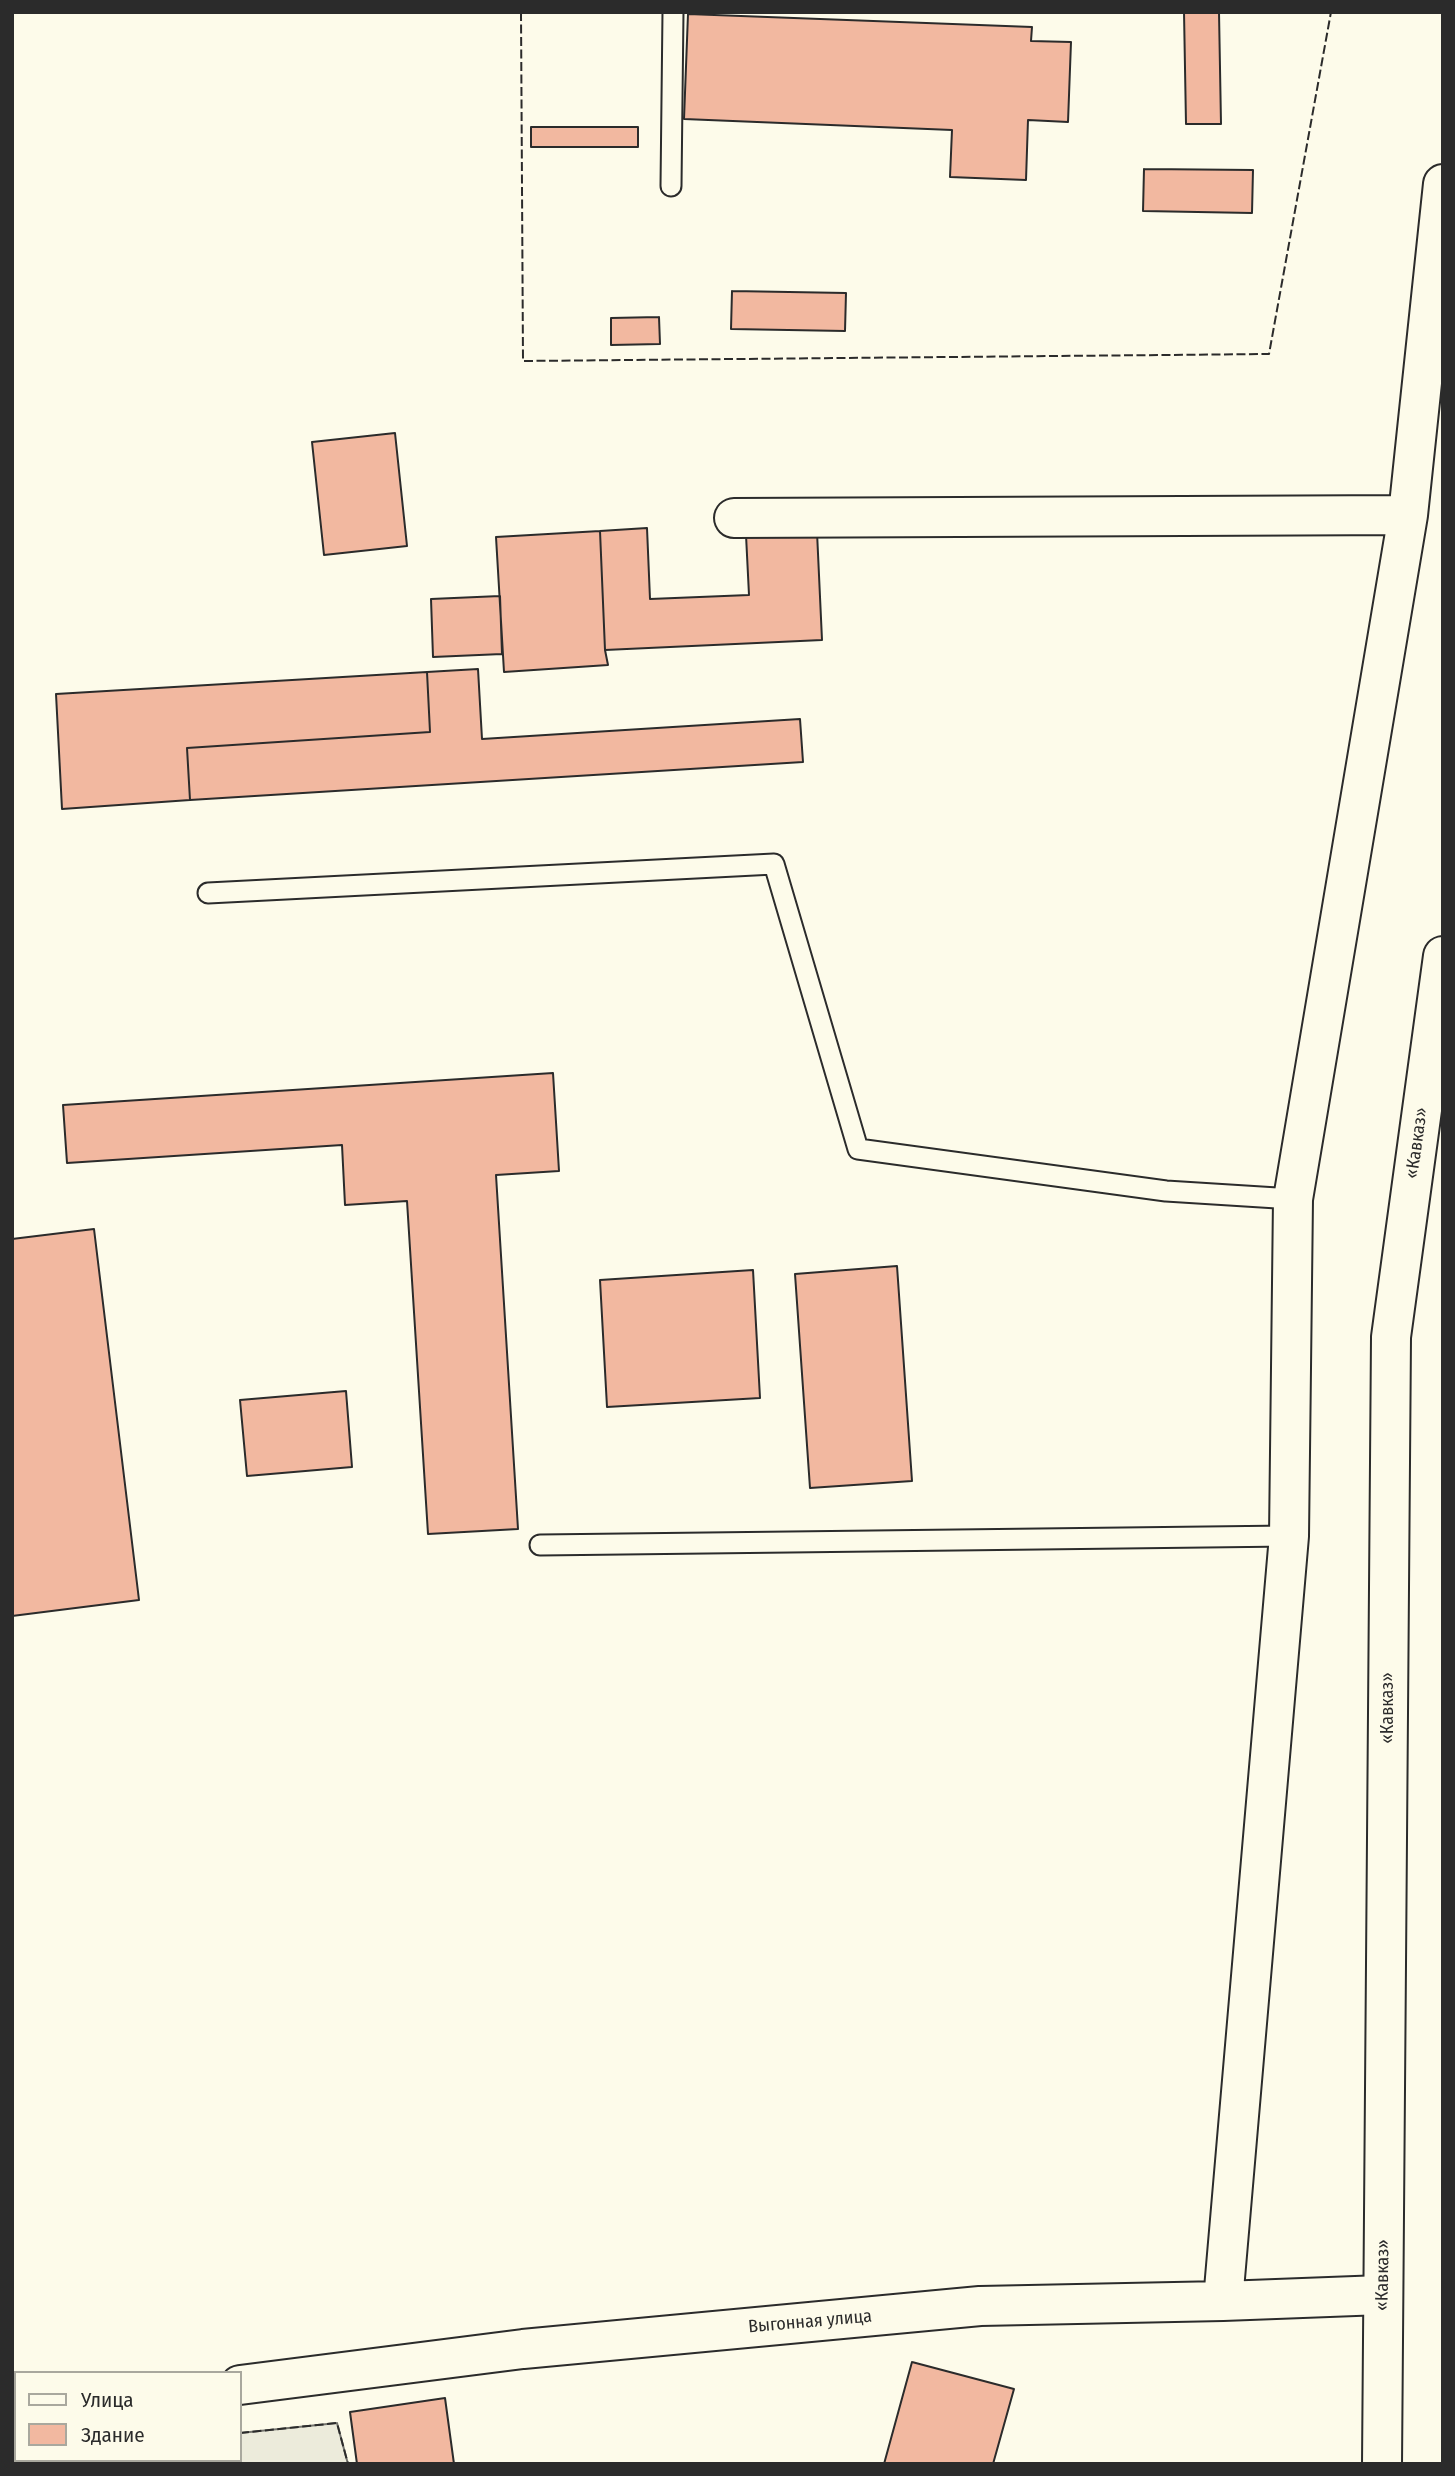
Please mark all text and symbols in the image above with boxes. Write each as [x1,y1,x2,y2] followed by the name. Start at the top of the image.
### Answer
[1401,1106,1433,1180] street label: «Кавказ»
[1377,1672,1399,1744] street label: «Кавказ»
[1372,2239,1394,2311] street label: «Кавказ»
[747,2306,873,2338] street label: Выгонная улица
[14,2371,242,2462] legend
[81,2387,134,2413] text: Улица
[81,2422,145,2448] text: Здание

